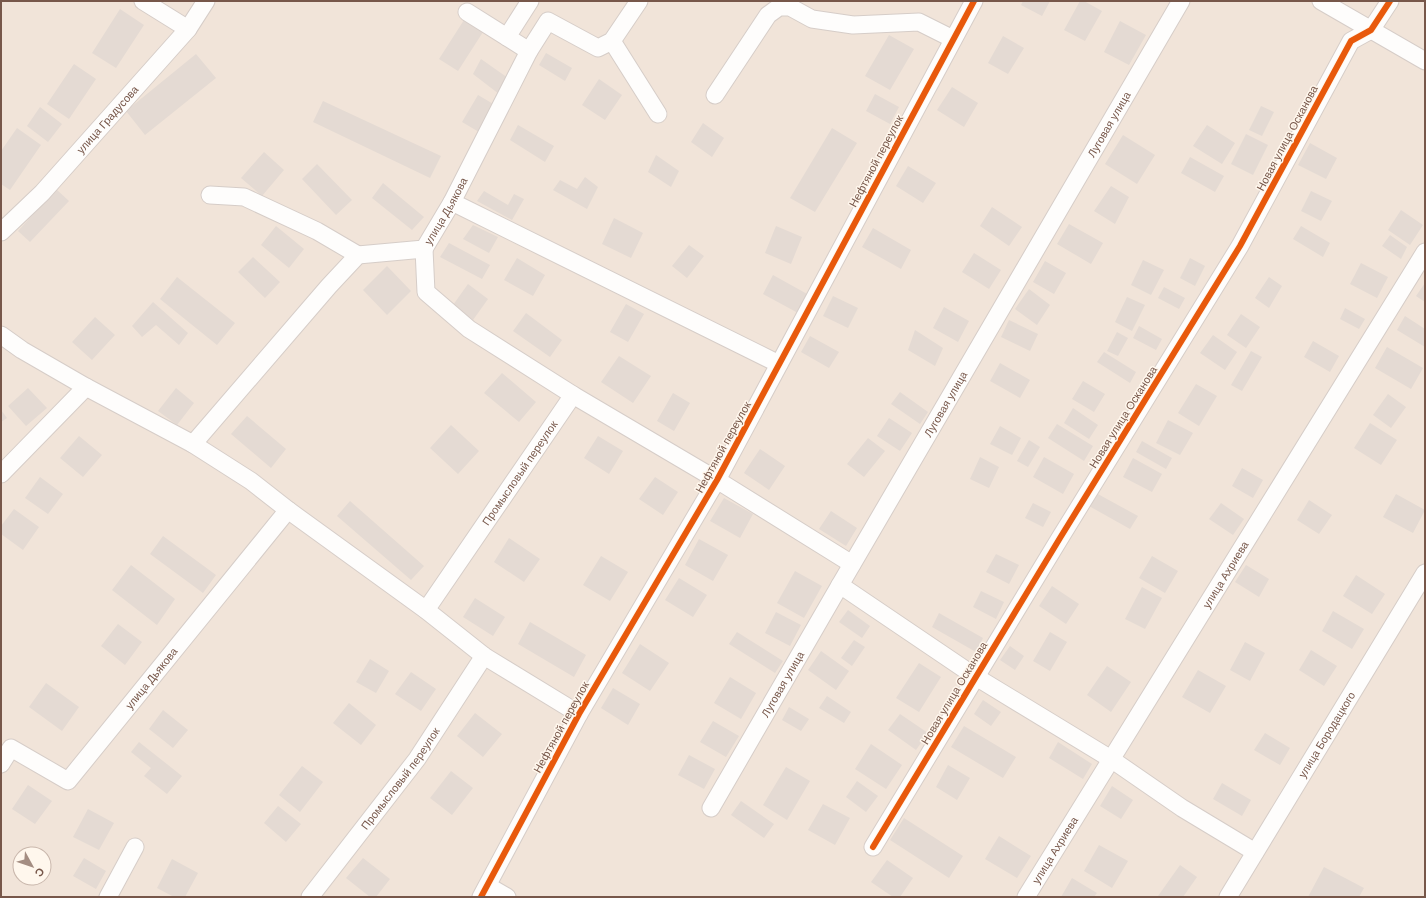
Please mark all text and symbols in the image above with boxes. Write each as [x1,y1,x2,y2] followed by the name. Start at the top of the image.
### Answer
[74,83,141,156] street label: улица Градусова
[1254,83,1320,193] street label: Новая улица Осканова
[1085,89,1133,159] street label: Луговая улица
[847,113,905,209] street label: Нефтяной переулок
[422,175,470,247] street label: улица Дьякова
[1087,363,1160,470] street label: Новая улица Осканова
[922,368,970,439] street label: Луговая улица
[693,399,753,495] street label: Нефтяной переулок
[480,418,560,527] street label: Промысловый переулок
[1200,538,1251,610] street label: улица Ахриева
[919,639,990,746] street label: Новая улица Осканова
[123,645,180,711] street label: улица Дьякова
[759,648,807,719] street label: Луговая улица
[531,679,591,775] street label: Нефтяной переулок
[1296,689,1357,780] street label: улица Бородацкого
[359,725,442,832] street label: Промысловый переулок
[1030,814,1081,886] street label: улица Ахриева
[12,846,52,886] north arrow
[32,866,47,879] text: С

